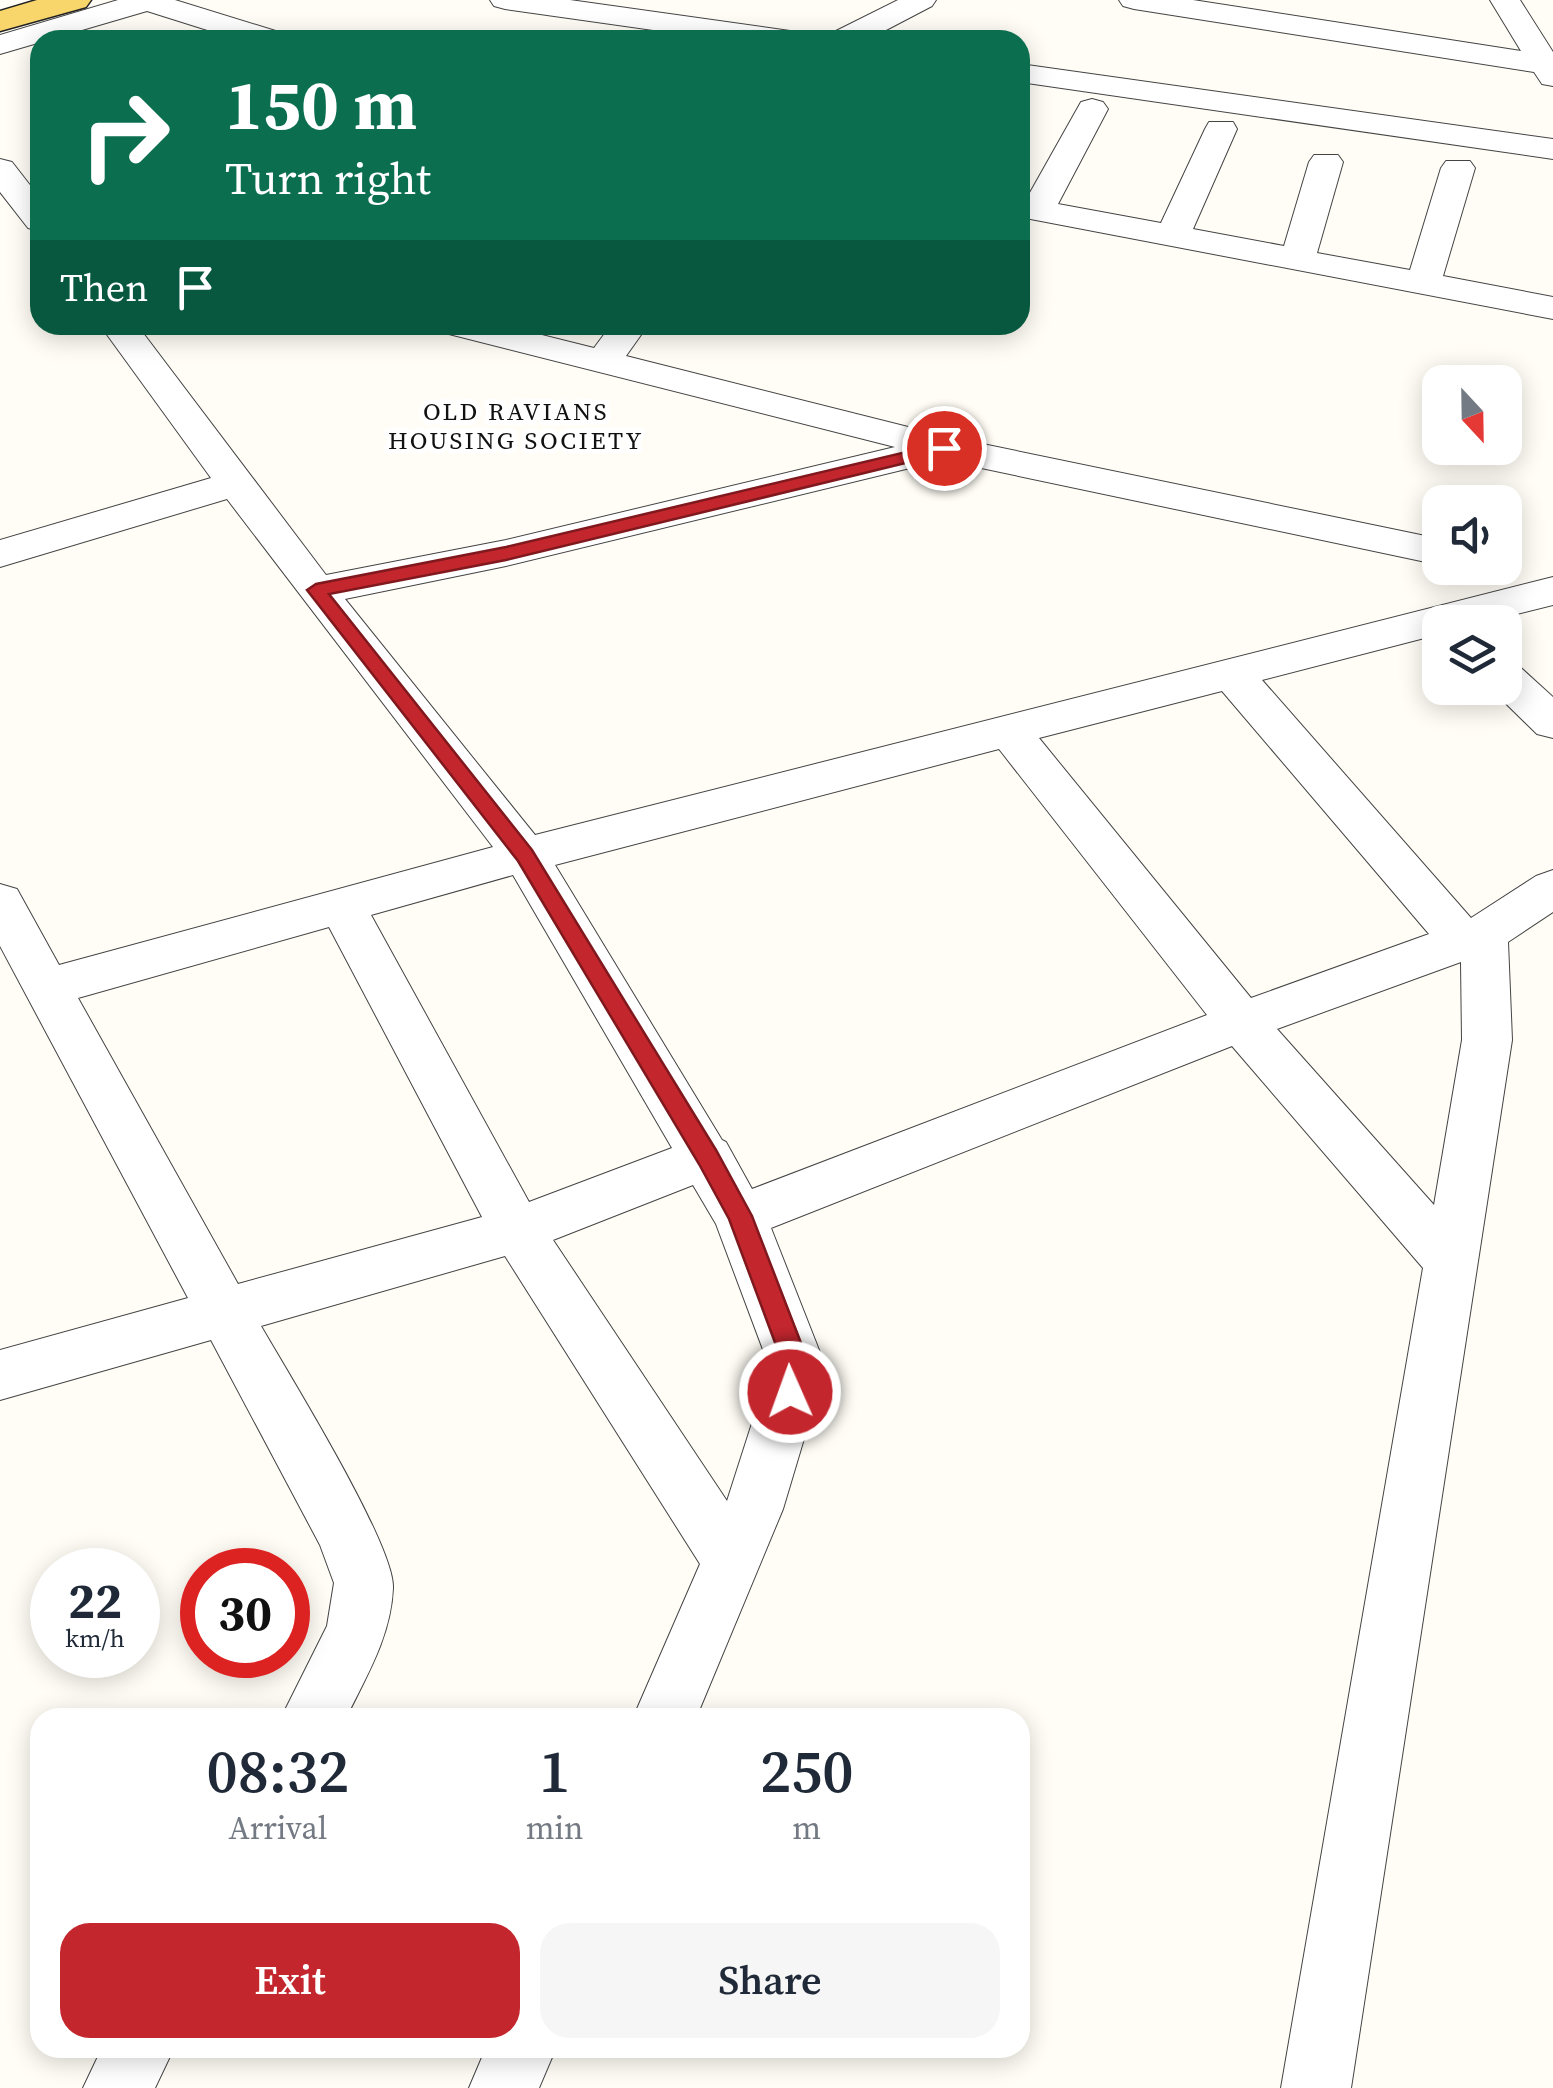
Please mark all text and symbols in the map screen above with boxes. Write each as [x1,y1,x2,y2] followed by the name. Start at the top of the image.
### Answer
[225,56,417,152] text: 150 m
[60,70,190,200] icon: right
[225,147,431,209] text: Turn right
[168,260,223,315] icon: arrive
[60,262,148,314] text: Then
[1422,365,1522,465] north arrow
[1422,365,1522,705] map controls
[388,394,644,457] district label: OLD RAVIANS HOUSING SOCIETY
[902,406,987,491] pin
[917,421,972,476] icon: arrive
[1422,485,1522,585] button: sound
[1422,605,1522,705] button: layers
[738,1340,842,1444] position arrow
[180,1548,310,1678] speed limit sign: 30
[68,1566,122,1635] text: 22
[65,1621,125,1655] text: km/h
[206,1730,349,1812] text: 08:32
[539,1730,570,1812] text: 1
[760,1730,854,1812] text: 250
[228,1806,327,1850] text: Arrival
[526,1806,583,1850] text: min
[792,1806,821,1850] text: m
[60,1923,520,2038] button: Exit
[540,1923,1000,2038] button: Share

